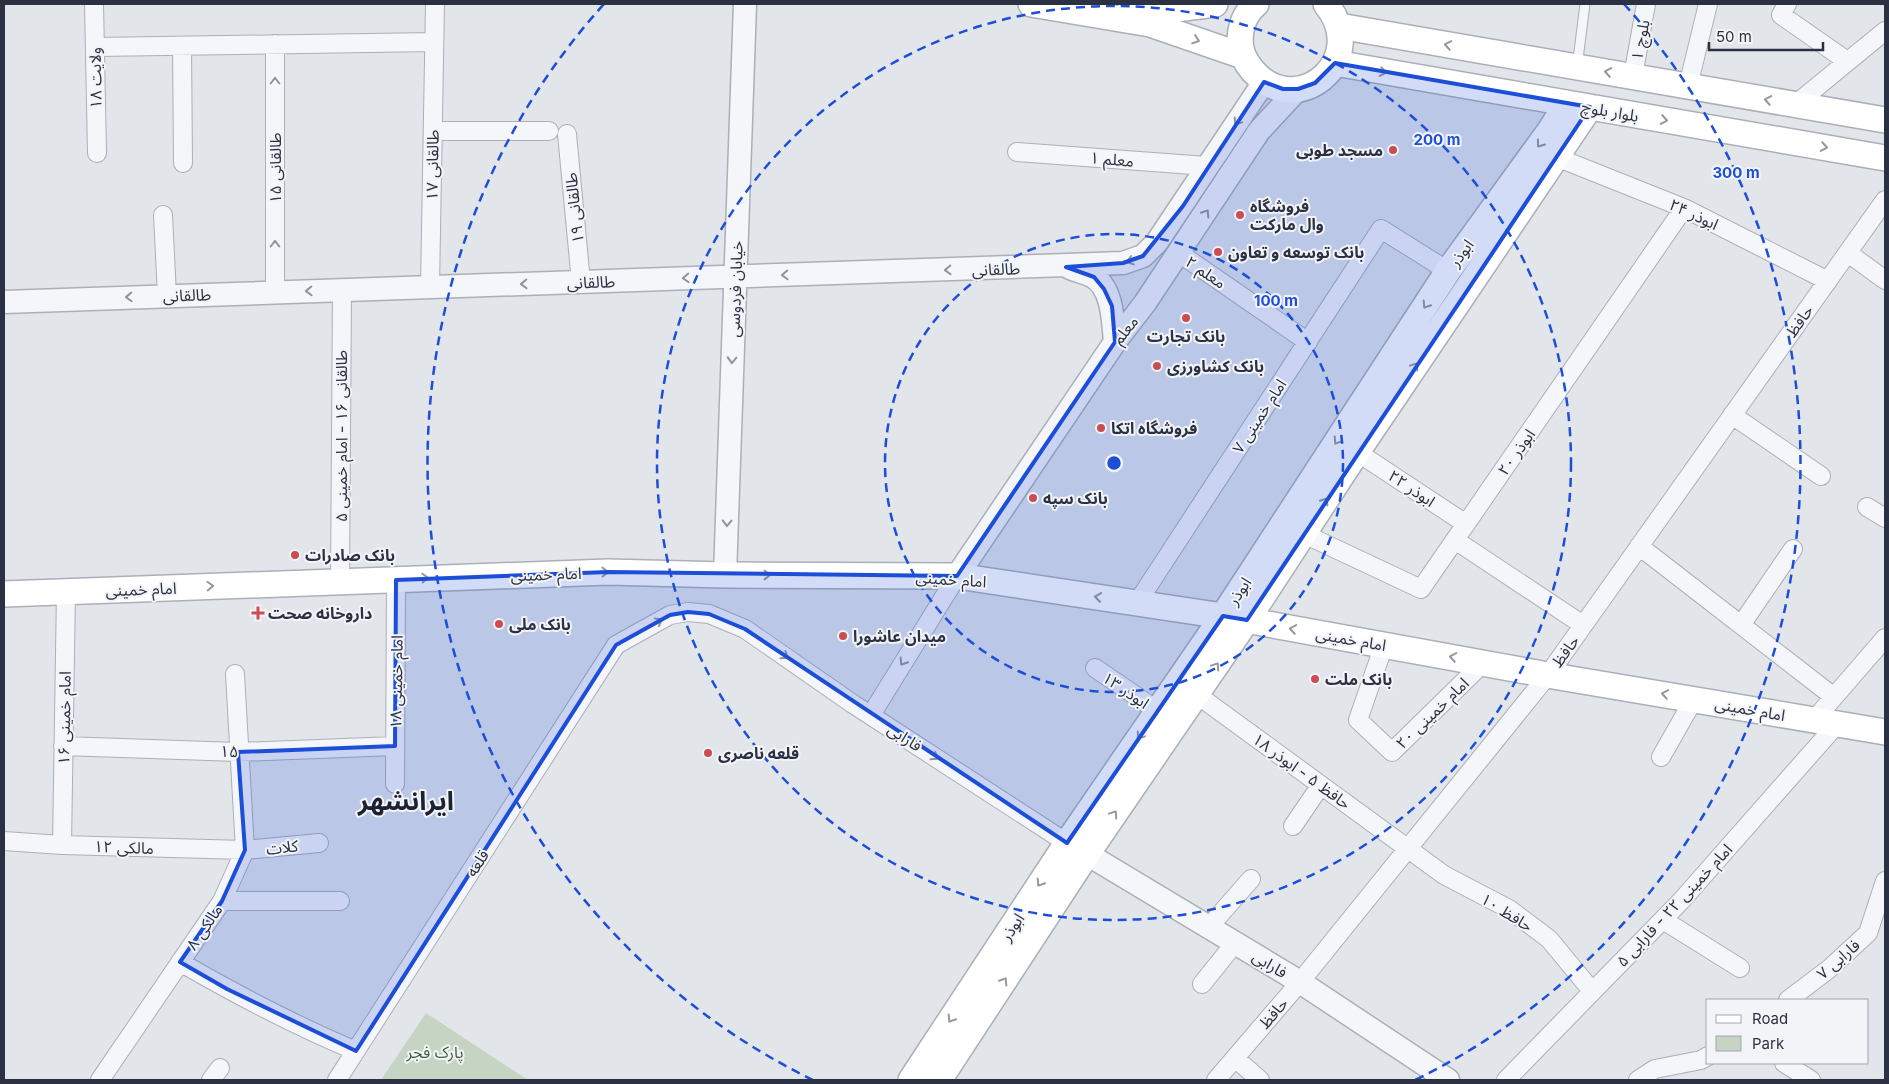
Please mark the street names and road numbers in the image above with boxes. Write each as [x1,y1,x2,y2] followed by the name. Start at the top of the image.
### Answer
[1626,18,1657,63] street label: بلوچ ۱
[84,47,106,109] street label: ولایت ۱۸
[1579,96,1640,129] street label: بلوار بلوچ
[421,129,443,201] street label: طالقانی ۱۷
[265,132,285,204] street label: طالقانی ۱۵
[1089,147,1135,174] street label: معلم ۱
[560,171,588,244] street label: طالقانی ۱۹
[1666,194,1722,234] street label: ابوذر ۲۴
[1444,235,1478,271] street label: ابوذر
[723,240,747,338] street label: خیابان فردوسی
[1180,251,1230,295] street label: معلم ۲
[972,258,1021,280] street label: طالقانی
[567,271,616,293] street label: طالقانی
[163,284,212,306] street label: طالقانی
[1781,301,1817,341] street label: حافظ
[1108,312,1145,350] street label: معلم
[331,350,354,522] street label: طالقانی ۱۶ - امام خمینی ۵
[1228,375,1293,459] street label: امام خمینی ۷
[1493,425,1539,479] street label: ابوذر ۲۰
[1385,465,1439,511] street label: ابوذر ۲۲
[510,563,582,588] street label: امام خمینی
[915,567,987,594] street label: امام خمینی
[1222,573,1255,610] street label: ابوذر
[105,578,177,603] street label: امام خمینی
[1314,623,1388,658] street label: امام خمینی
[1547,631,1583,671] street label: حافظ
[385,635,410,729] street label: امام خمینی ۱۸
[1099,667,1153,713] street label: ابوذر ۱۳
[53,671,78,765] street label: امام خمینی ۱۶
[1391,673,1475,755] street label: امام خمینی ۲۰
[1713,693,1787,728] street label: امام خمینی
[884,718,926,756] street label: فارابی
[1249,729,1355,813] street label: حافظ ۵ - ابوذر ۱۸
[220,741,238,761] street label: ۱۵
[265,835,299,859] street label: کلات
[94,836,154,858] street label: مالکی ۱۲
[1612,839,1738,973] street label: امام خمینی ۲۲ - فارابی ۵
[461,846,493,880] street label: قلعه
[1477,888,1537,936] street label: حافظ ۱۰
[182,900,226,954] street label: مالکی ۸
[995,909,1028,946] street label: ابوذر
[1812,935,1864,983] street label: فارابی ۷
[1249,946,1291,982] street label: فارابی
[1254,993,1292,1033] street label: حافظ

